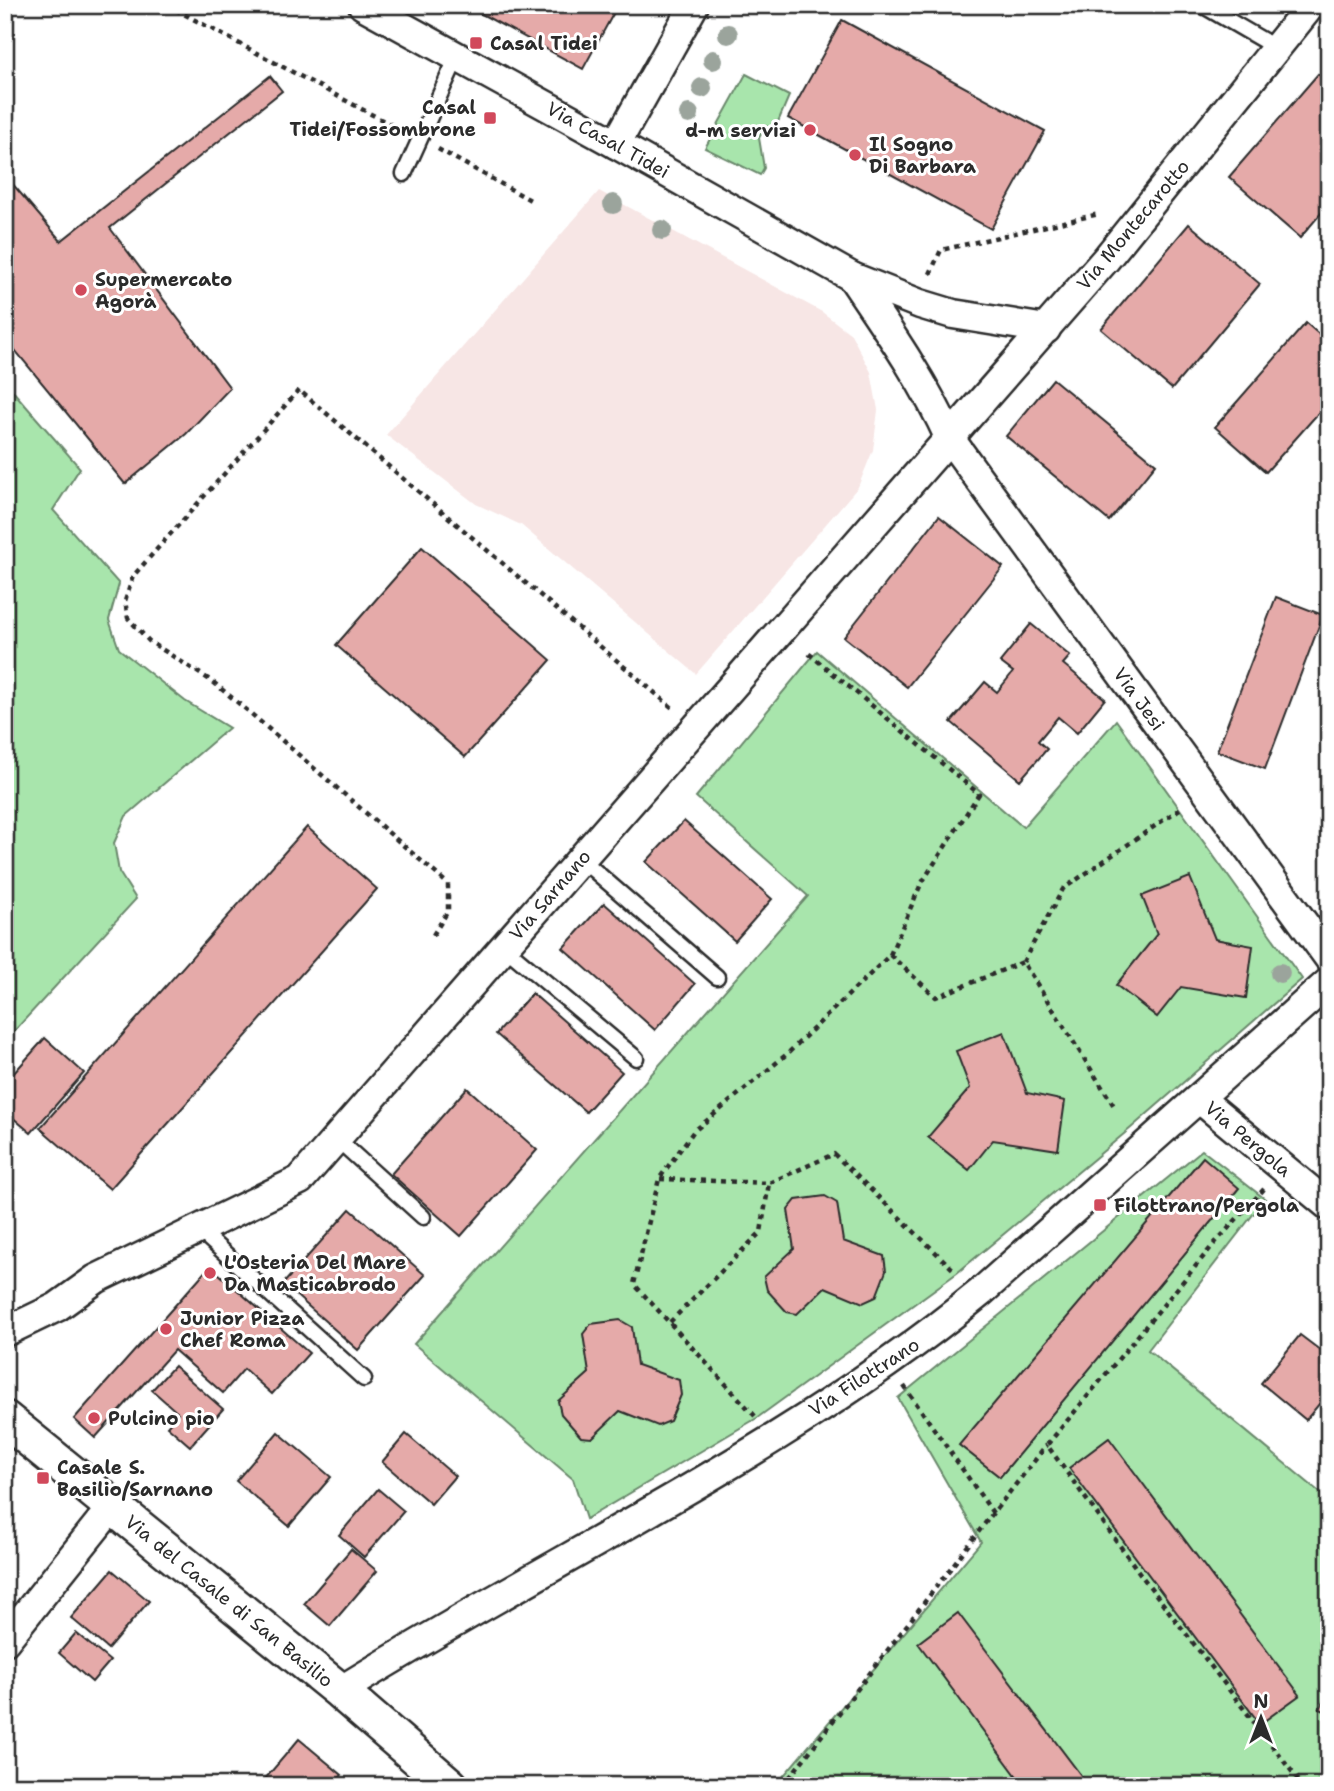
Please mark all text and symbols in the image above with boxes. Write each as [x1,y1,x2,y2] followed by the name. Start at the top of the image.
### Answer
[490,31,598,56] place label: Casal Tidei
[468,35,484,51] marker: Casal Tidei
[290,95,476,142] place label: Casal Tidei/Fossombrone
[542,96,674,184] street label: Via Casal Tidei
[482,110,498,126] marker: Casal Tidei/Fossombrone
[685,118,796,143] place label: d-m servizi
[802,122,818,138] marker: d-m servizi
[869,132,976,179] place label: Il Sogno Di Barbara
[847,147,863,163] marker: Il Sogno Di Barbara
[1071,155,1195,295] street label: Via Montecarotto
[95,267,232,314] place label: Supermercato Agorà
[73,282,89,298] marker: Supermercato Agorà
[1108,662,1170,736] street label: Via Jesi
[504,844,596,946] street label: Via Sarnano
[1200,1096,1297,1183] street label: Via Pergola
[1114,1193,1299,1218] place label: Filottrano/Pergola
[1092,1197,1108,1213] marker: Filottrano/Pergola
[224,1250,406,1297] place label: L'Osteria Del Mare Da Masticabrodo
[202,1265,218,1281] marker: L'Osteria Del Mare Da Masticabrodo
[180,1306,304,1353] place label: Junior Pizza Chef Roma
[158,1321,174,1337] marker: Junior Pizza Chef Roma
[804,1332,924,1422] street label: Via Filottrano
[108,1406,215,1431] place label: Pulcino pio
[86,1410,102,1426] marker: Pulcino pio
[57,1455,213,1502] place label: Casale S. Basilio/Sarnano
[35,1470,51,1486] marker: Casale S. Basilio/Sarnano
[120,1509,338,1693] street label: Via del Casale di San Basilio
[1226,1682,1296,1752] north arrow
[1253,1689,1269,1714] text: N

